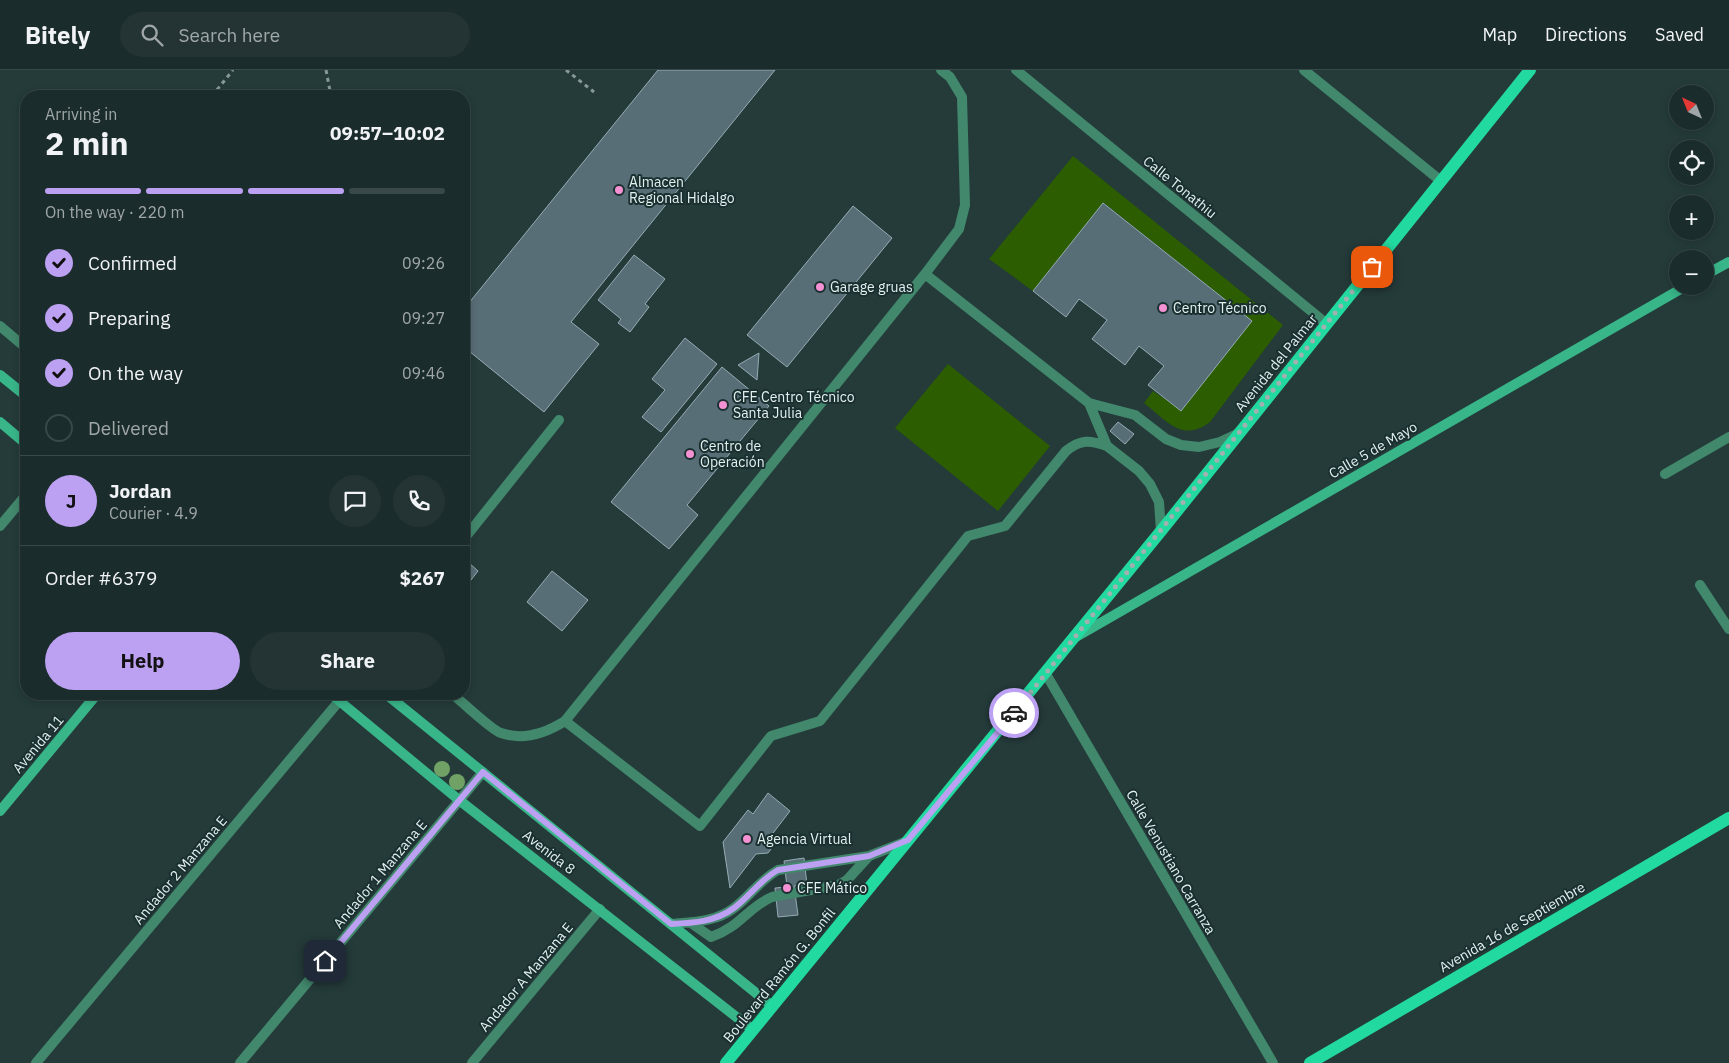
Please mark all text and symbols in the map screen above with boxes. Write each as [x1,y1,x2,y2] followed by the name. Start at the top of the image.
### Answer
[120,12,470,57] search box
[25,19,90,51] text: Bitely
[138,21,166,49] icon: search
[178,23,280,47] text: Search here
[1482,23,1517,46] text: Map
[1545,23,1627,46] text: Directions
[1655,23,1704,46] text: Saved
[1669,85,1714,130] north arrow
[1669,85,1714,295] map controls
[45,104,117,124] text: Arriving in
[330,121,445,145] text: 09:57–10:02
[45,122,129,164] text: 2 min
[1669,140,1714,185] button: locate
[1140,152,1220,222] street label: Calle Tonathiu
[629,173,735,207] place label: Almacen Regional Hidalgo
[613,184,625,196] marker: Almacen Regional Hidalgo
[1669,195,1714,240] button: +
[45,202,184,222] text: On the way · 220 m
[1351,246,1393,288] pin
[45,249,73,277] icon: check
[1669,250,1714,295] button: −
[88,251,177,275] text: Confirmed
[402,253,445,273] text: 09:26
[1358,253,1386,281] icon: bag
[830,278,913,296] place label: Garage gruas
[814,281,826,293] marker: Garage gruas
[1173,299,1267,317] place label: Centro Técnico
[1157,302,1169,314] marker: Centro Técnico
[45,304,73,332] icon: check
[88,306,170,330] text: Preparing
[402,308,445,328] text: 09:27
[1231,310,1321,416] street label: Avenida del Palmar
[45,359,73,387] icon: check
[88,361,183,385] text: On the way
[402,363,445,383] text: 09:46
[733,388,855,422] place label: CFE Centro Técnico Santa Julia
[717,399,729,411] marker: CFE Centro Técnico Santa Julia
[88,416,169,440] text: Delivered
[1326,417,1421,483] street label: Calle 5 de Mayo
[700,437,765,471] place label: Centro de Operación
[684,448,696,460] marker: Centro de Operación
[329,475,381,527] button: chat
[393,475,445,527] button: phone
[109,479,172,503] text: Jordan
[66,489,76,513] text: J
[109,503,198,523] text: Courier · 4.9
[45,566,157,590] text: Order #6379
[399,566,445,590] text: $267
[45,632,240,690] button: Help
[250,632,445,690] button: Share
[989,688,1039,738] courier
[1000,699,1028,727] icon: car
[9,711,67,777] street label: Avenida 11
[1122,787,1220,938] street label: Calle Venustiano Carranza
[129,812,231,928] street label: Andador 2 Manzana E
[329,816,431,932] street label: Andador 1 Manzana E
[519,826,579,878] street label: Avenida 8
[757,830,852,848] place label: Agencia Virtual
[741,833,753,845] marker: Agencia Virtual
[1436,878,1589,976] street label: Avenida 16 de Septiembre
[797,879,867,897] place label: CFE Mático
[781,882,793,894] marker: CFE Mático
[719,904,839,1046] street label: Boulevard Ramón G. Bonfil
[475,919,577,1035] street label: Andador A Manzana E
[304,940,346,982] pin
[311,947,339,975] icon: home

